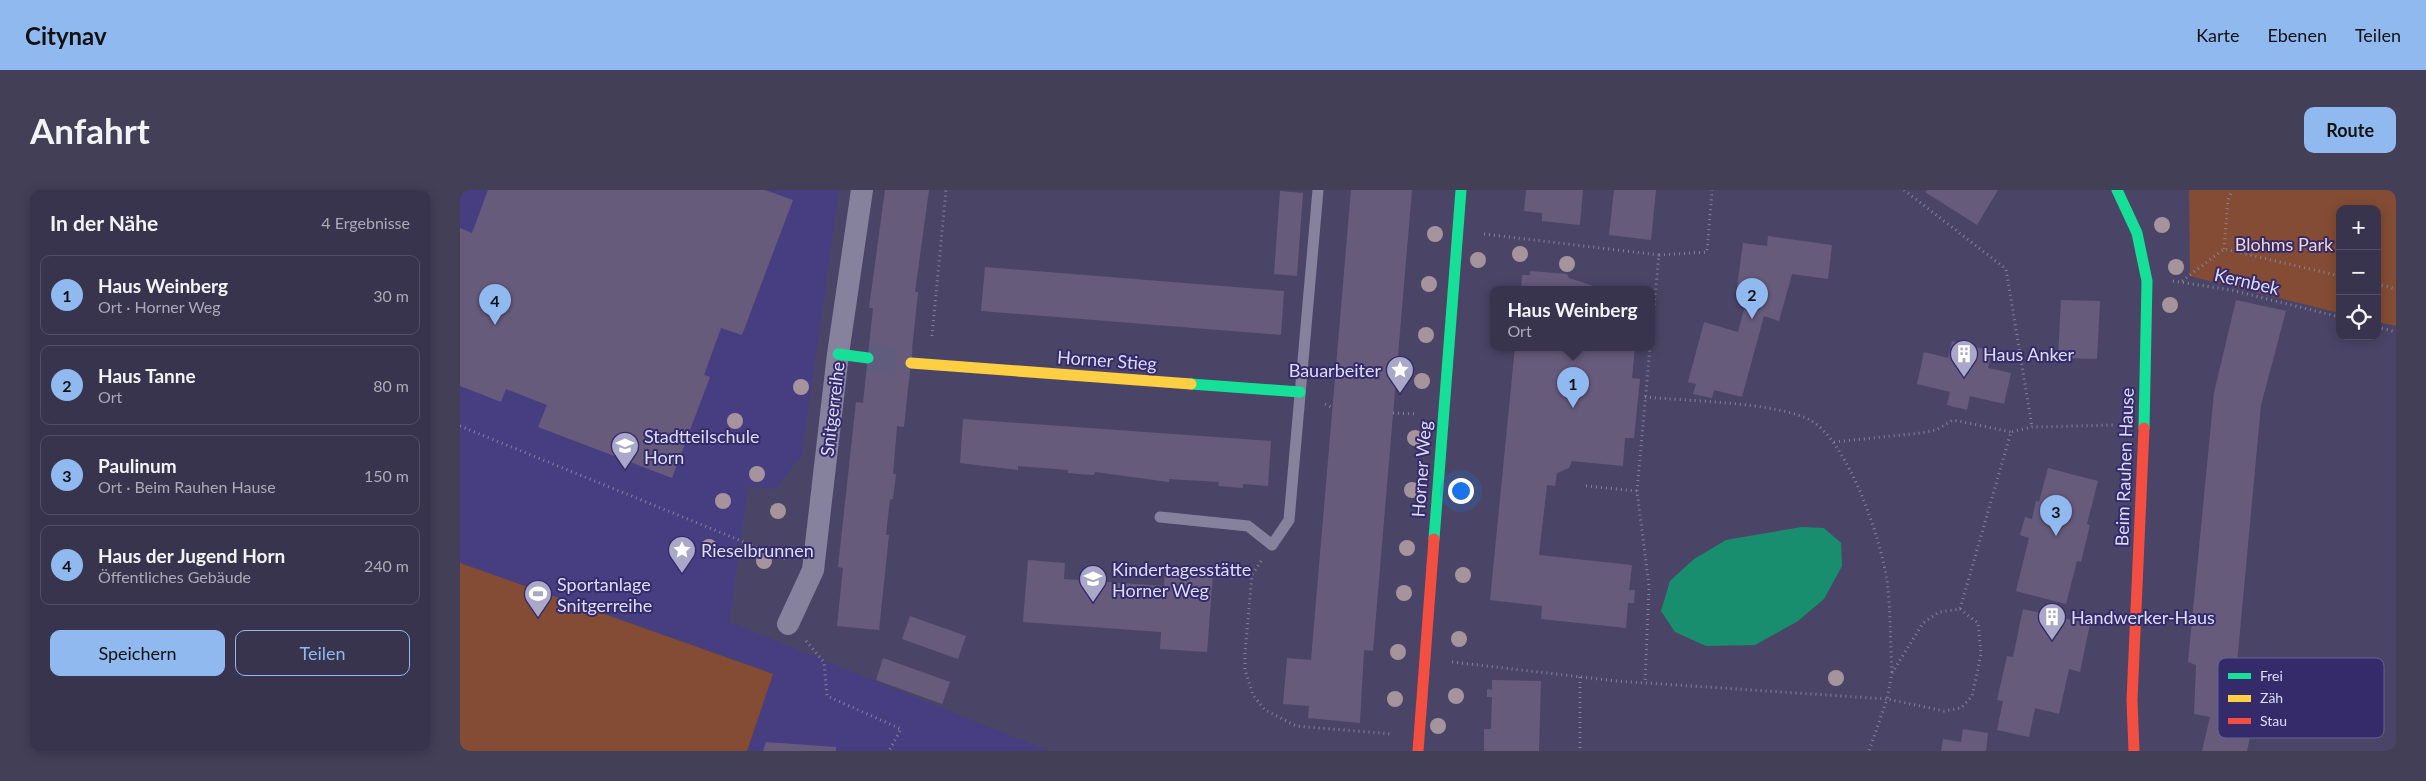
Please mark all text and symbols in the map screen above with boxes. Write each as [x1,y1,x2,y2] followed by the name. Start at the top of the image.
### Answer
[25,21,107,50] text: Citynav
[2196,24,2239,46] text: Karte
[2267,24,2327,46] text: Ebenen
[2355,24,2401,46] text: Teilen
[2304,107,2396,153] button: Route
[30,109,150,151] text: Anfahrt
[2336,205,2381,340] map controls
[2336,205,2381,250] button: +
[50,210,158,235] text: In der Nähe
[321,213,410,232] text: 4 Ergebnisse
[2235,233,2334,255] park label: Blohms Park
[2336,250,2381,295] button: −
[2212,263,2282,299] street label: Kernbek
[98,274,228,297] text: Haus Weinberg
[1736,278,1768,319] pin: 2
[479,284,511,325] pin: 4
[62,286,72,305] text: 1
[373,286,409,305] text: 30 m
[1490,286,1655,351] popup
[2336,295,2381,340] button: locate
[98,297,221,316] text: Ort · Horner Weg
[1507,298,1638,321] text: Haus Weinberg
[1507,321,1532,340] text: Ort
[1949,339,1979,378] building icon: Haus Anker
[1983,343,2075,365] place label: Haus Anker
[1056,346,1158,374] street label: Horner Stieg
[1385,355,1415,394] place icon: Bauarbeiter
[1289,359,1381,381] place label: Bauarbeiter
[815,360,849,458] street label: Snitgerreihe
[98,364,196,387] text: Haus Tanne
[1557,367,1589,408] pin: 1
[62,376,72,395] text: 2
[373,376,409,395] text: 80 m
[98,387,122,406] text: Ort
[2110,387,2138,547] street label: Beim Rauhen Hause
[1407,420,1435,518] street label: Horner Weg
[644,425,759,468] place label: Stadtteilschule Horn
[610,431,640,470] school or university icon: Stadtteilschule Horn
[98,454,177,477] text: Paulinum
[62,466,72,485] text: 3
[364,466,409,485] text: 150 m
[98,477,276,496] text: Ort · Beim Rauhen Hause
[1448,478,1474,504] your location
[2040,495,2072,536] pin: 3
[667,535,697,574] place icon: Rieselbrunnen
[701,539,814,561] place label: Rieselbrunnen
[98,544,285,567] text: Haus der Jugend Horn
[62,556,72,575] text: 4
[364,556,409,575] text: 240 m
[1112,558,1251,601] place label: Kindertagesstätte Horner Weg
[1078,564,1108,603] school or university icon: Kindertagesstätte Horner Weg
[98,567,251,586] text: Öffentliches Gebäude
[557,573,652,616] place label: Sportanlage Snitgerreihe
[523,579,553,618] sports icon: Sportanlage Snitgerreihe
[2037,602,2067,641] building icon: Handwerker-Haus
[2071,606,2215,628] place label: Handwerker-Haus
[50,630,225,676] button: Speichern
[235,630,410,676] button: Teilen
[2218,658,2384,738] legend
[2260,667,2283,684] text: Frei
[2260,689,2283,706] text: Zäh
[2260,712,2287,729] text: Stau

